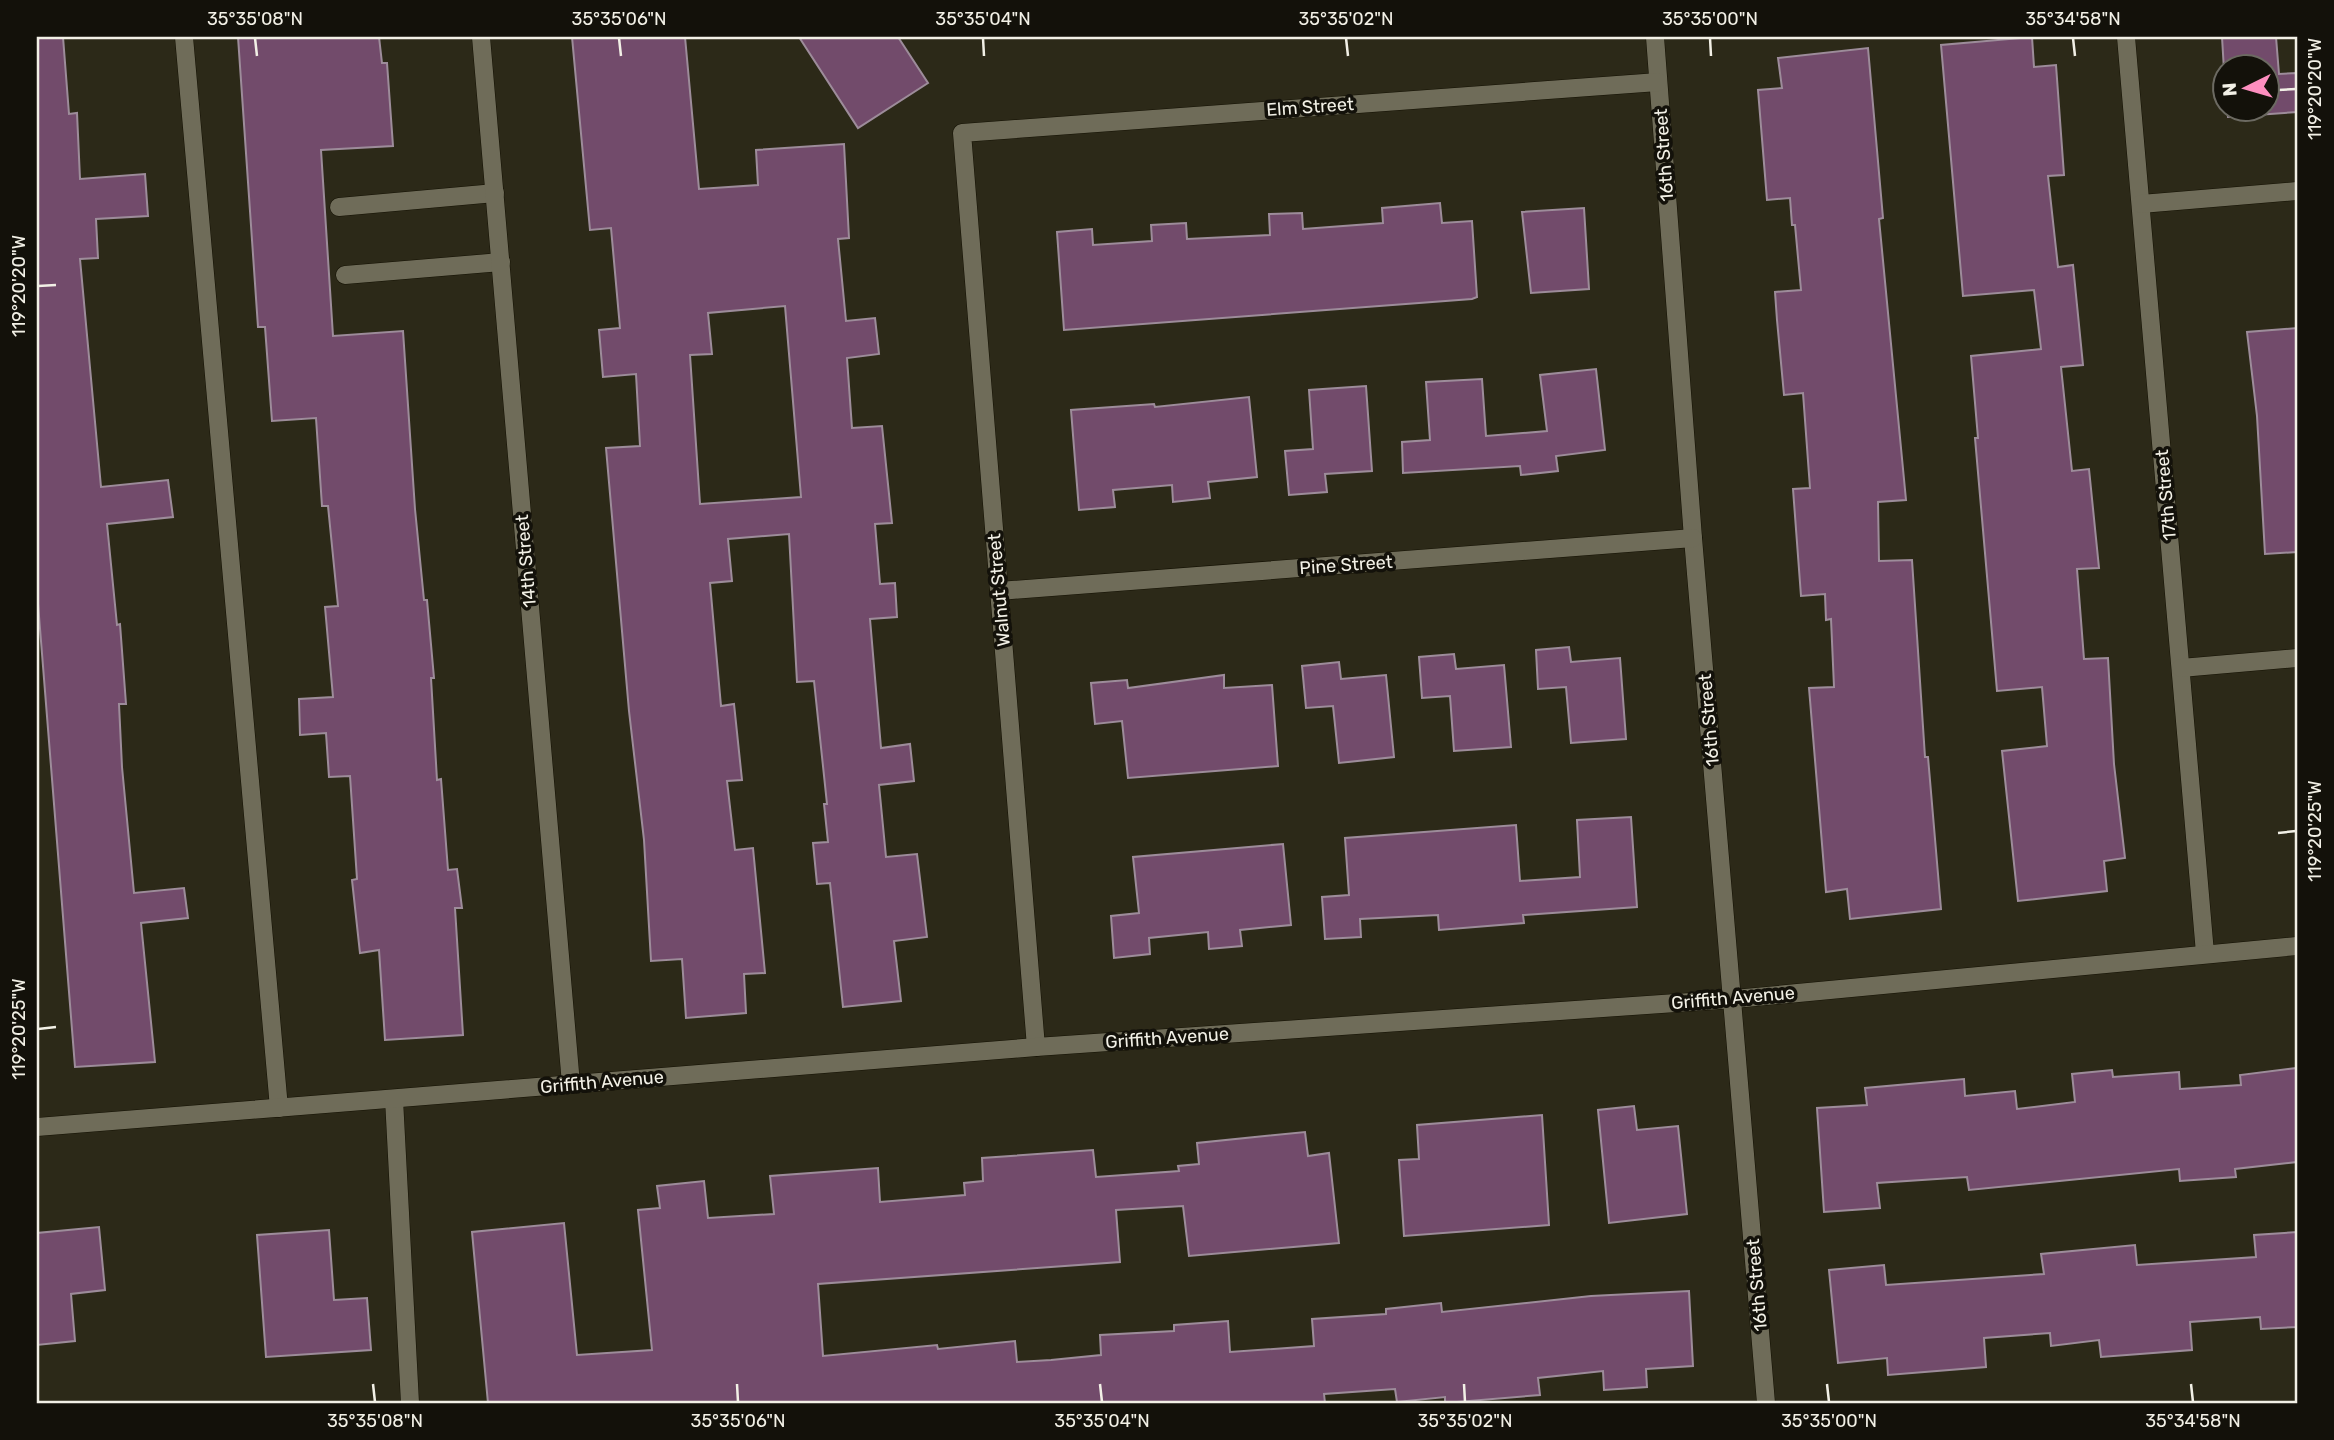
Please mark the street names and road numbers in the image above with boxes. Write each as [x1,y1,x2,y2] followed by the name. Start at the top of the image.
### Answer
[1265,93,1355,121] street label: Elm Street
[1650,108,1678,202] street label: 16th Street
[2151,449,2181,541] street label: 17th Street
[511,514,541,608] street label: 14th Street
[983,532,1015,648] street label: Walnut Street
[1299,551,1393,579] street label: Pine Street
[1694,673,1724,767] street label: 16th Street
[1670,982,1796,1014] street label: Griffith Avenue
[1104,1023,1230,1053] street label: Griffith Avenue
[539,1066,665,1098] street label: Griffith Avenue
[1742,1238,1772,1332] street label: 16th Street

